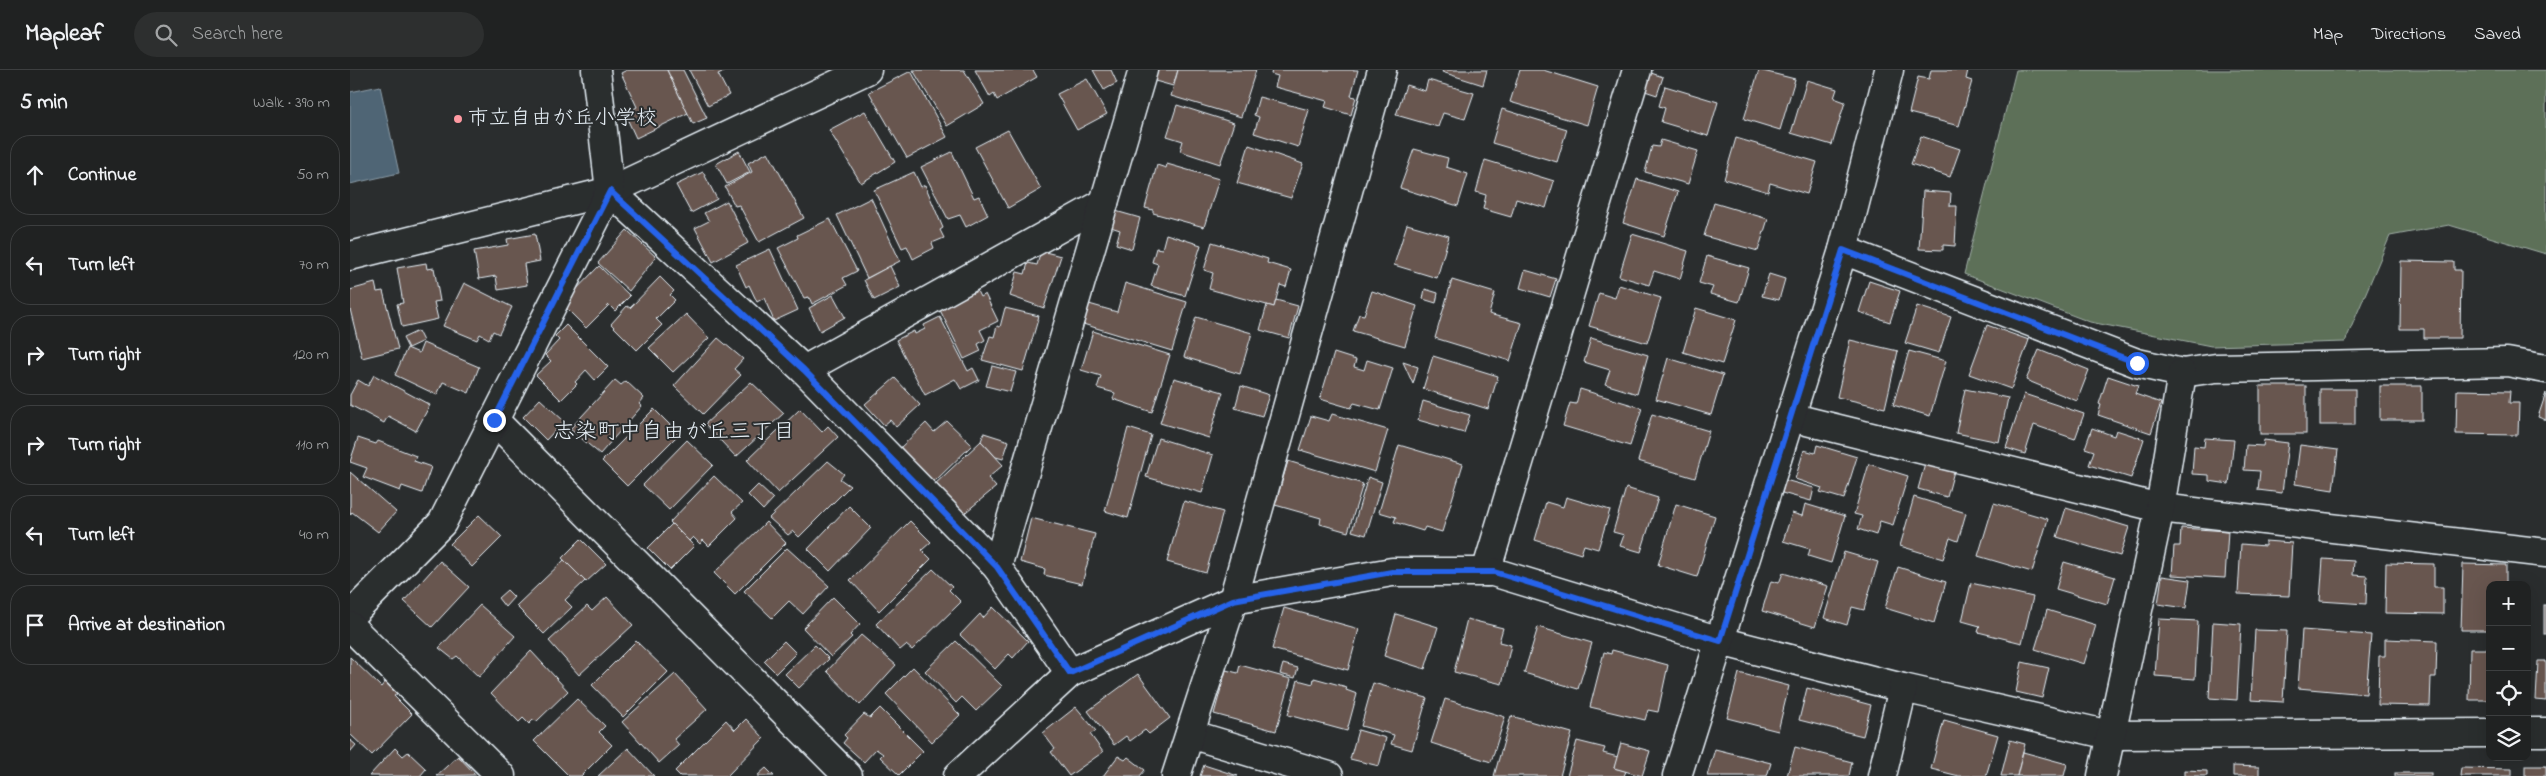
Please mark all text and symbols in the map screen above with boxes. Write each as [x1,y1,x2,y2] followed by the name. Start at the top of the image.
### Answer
[134,12,484,57] search box
[25,17,104,52] text: Mapleaf
[152,21,180,49] icon: search
[192,21,283,48] text: Search here
[2313,22,2343,48] text: Map
[2371,22,2446,48] text: Directions
[2474,22,2521,48] text: Saved
[20,88,68,118] text: 5 min
[253,91,330,115] text: Walk · 390 m
[468,104,657,134] place label: 市立自由が丘小学校
[452,113,464,125] marker: 市立自由が丘小学校
[21,161,49,189] icon: ahead
[68,162,136,189] text: Continue
[297,163,329,187] text: 50 m
[21,251,49,279] icon: left
[68,252,135,279] text: Turn left
[299,253,329,277] text: 70 m
[21,341,49,369] icon: right
[68,342,141,369] text: Turn right
[293,343,329,367] text: 120 m
[2126,352,2149,375] route start
[483,409,506,432] route end
[553,417,795,449] district label: 志染町中自由が丘三丁目
[21,431,49,459] icon: right
[68,432,141,459] text: Turn right
[295,433,329,457] text: 110 m
[21,521,49,549] icon: left
[68,522,135,549] text: Turn left
[299,523,329,547] text: 40 m
[2486,581,2531,761] map controls
[2486,581,2531,626] button: +
[21,611,49,639] icon: arrive
[68,612,225,639] text: Arrive at destination
[2486,626,2531,671] button: −
[2486,671,2531,716] button: locate
[2486,716,2531,761] button: layers

